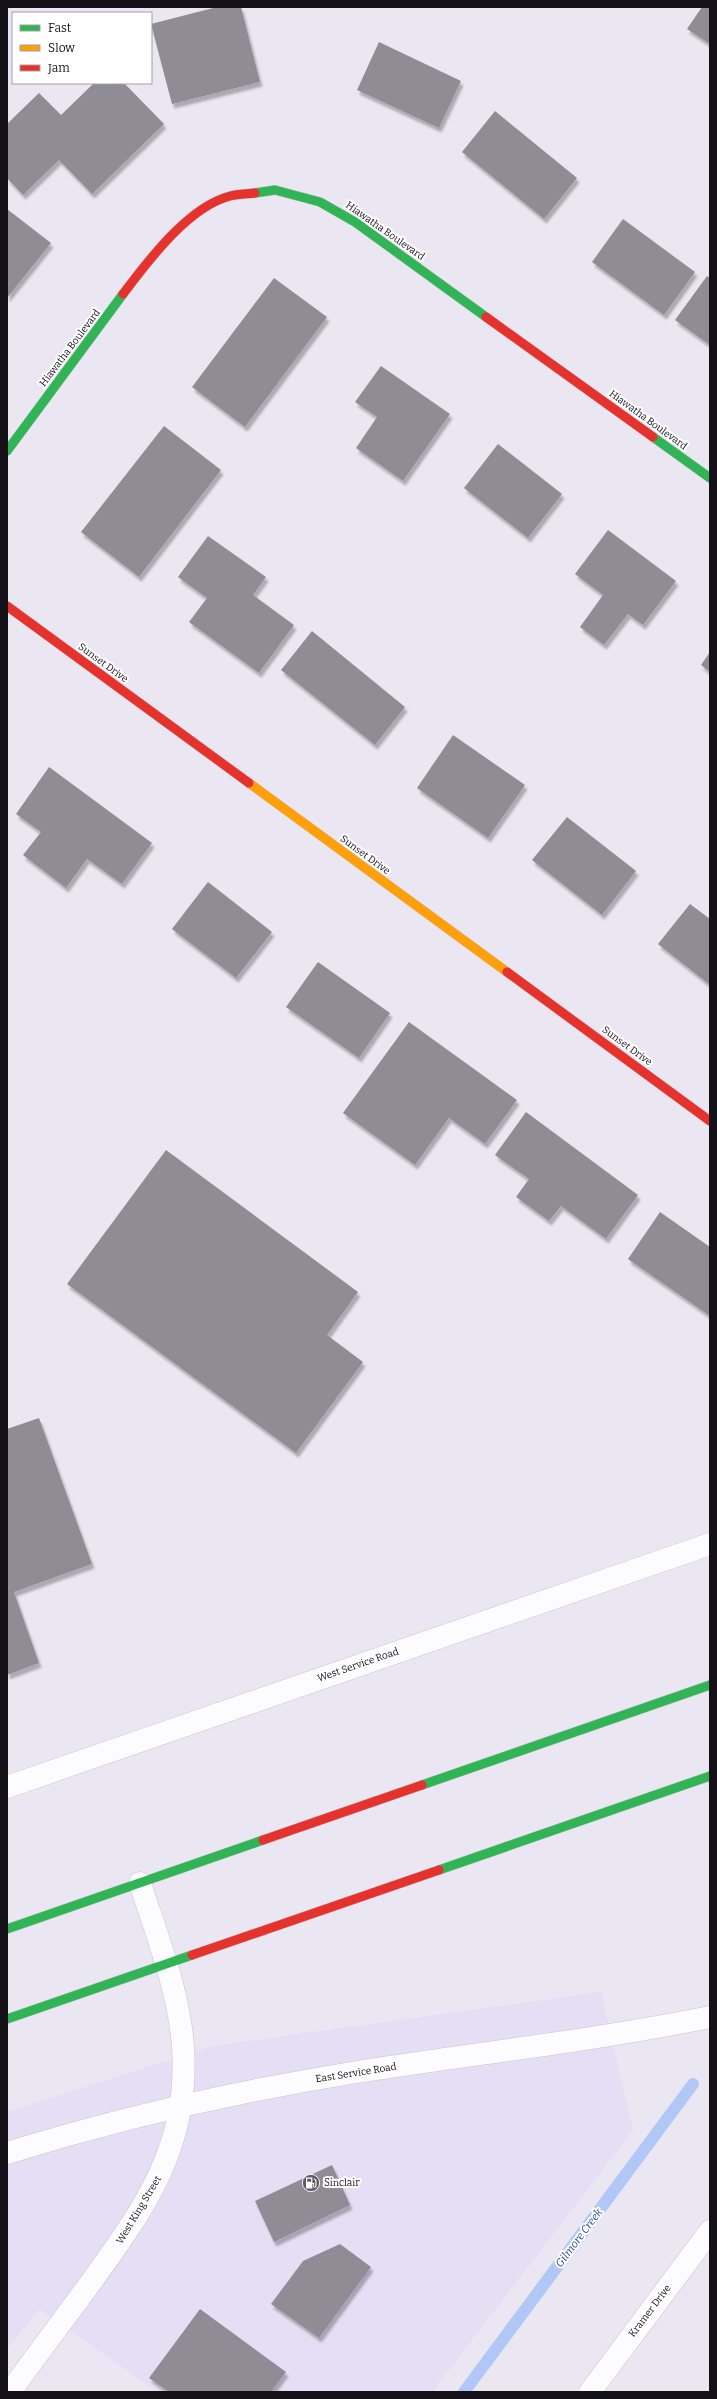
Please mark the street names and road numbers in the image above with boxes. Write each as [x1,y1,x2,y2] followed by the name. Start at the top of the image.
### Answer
[343,199,427,263] street label: Hiawatha Boulevard
[37,307,103,389] street label: Hiawatha Boulevard
[607,388,689,452] street label: Hiawatha Boulevard
[76,641,130,685] street label: Sunset Drive
[338,833,392,877] street label: Sunset Drive
[600,1024,654,1068] street label: Sunset Drive
[316,1645,400,1685] street label: West Service Road
[315,2061,397,2085] street label: East Service Road
[114,2173,164,2246] street label: West King Street
[626,2282,674,2340] street label: Kramer Drive

